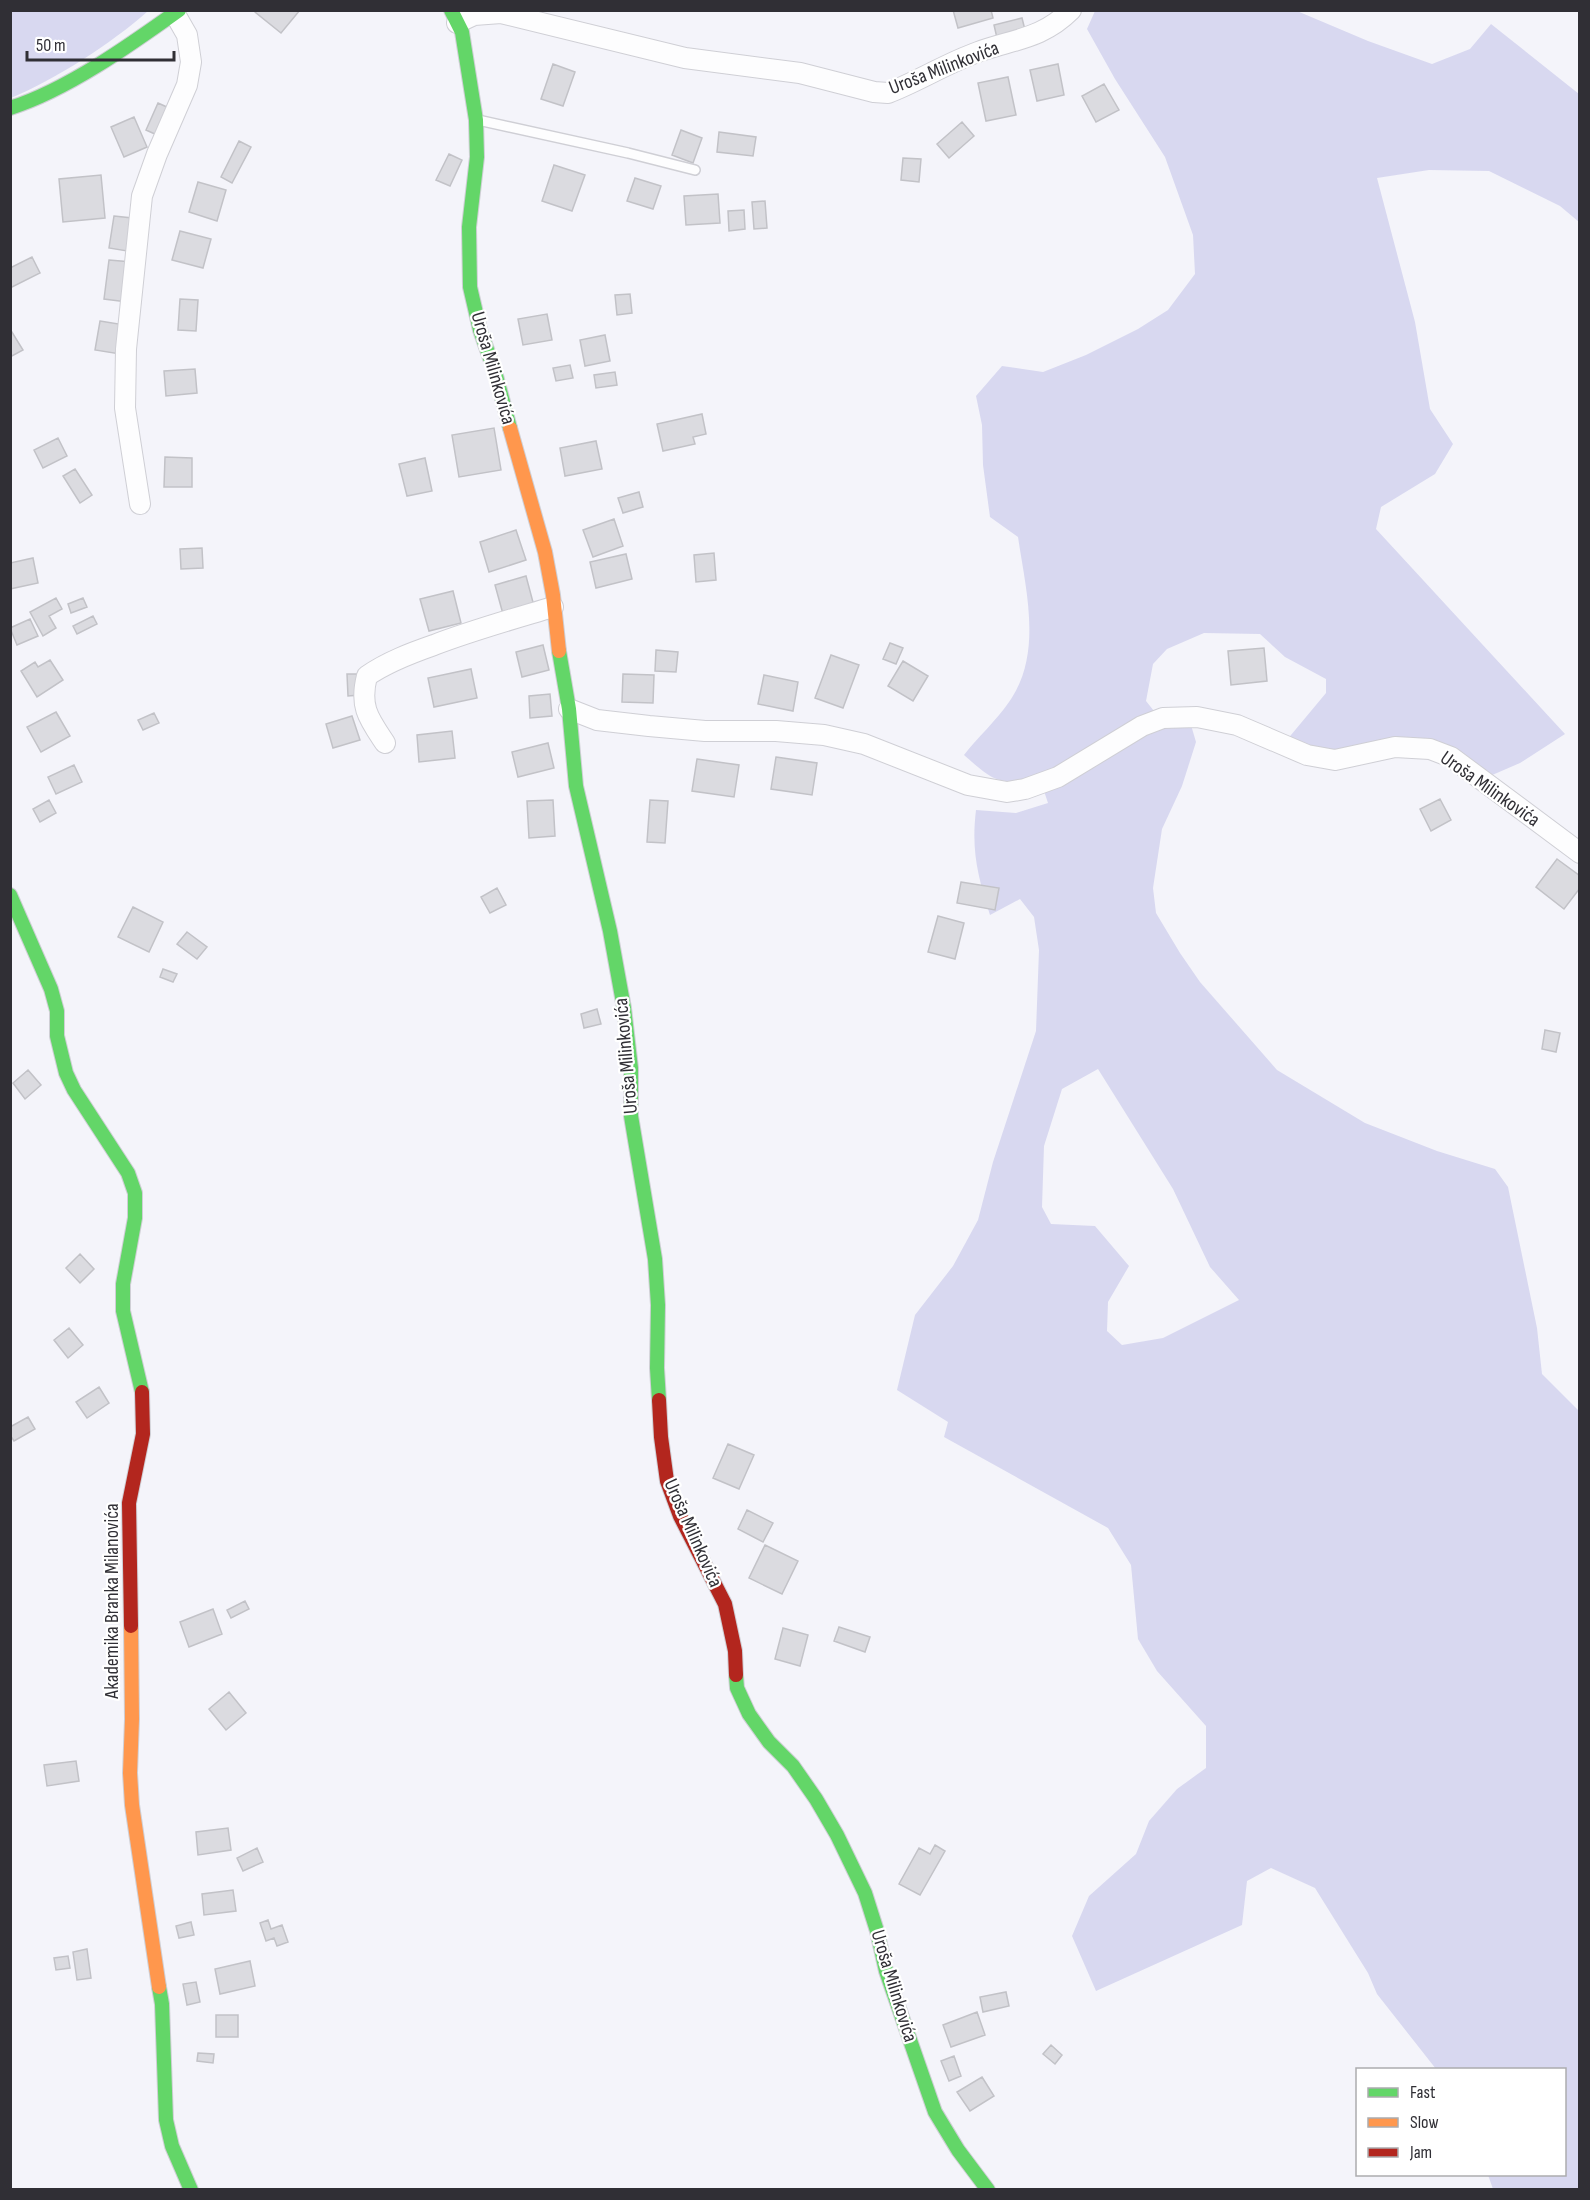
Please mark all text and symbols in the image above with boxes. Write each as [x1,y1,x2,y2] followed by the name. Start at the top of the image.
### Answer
[27,24,174,62] scale bar
[36,35,66,56] text: 50 m
[886,36,1002,100] street label: Uroša Milinkovića
[465,309,521,427] street label: Uroša Milinkovića
[1436,746,1544,832] street label: Uroša Milinkovića
[609,997,643,1115] street label: Uroša Milinkovića
[658,1475,728,1591] street label: Uroša Milinkovića
[100,1503,124,1700] street label: Akademika Branka Milanovića
[866,1927,922,2045] street label: Uroša Milinkovića
[1356,2068,1566,2176] legend
[1410,2082,1436,2103] text: Fast
[1410,2112,1439,2133] text: Slow
[1409,2142,1432,2163] text: Jam

